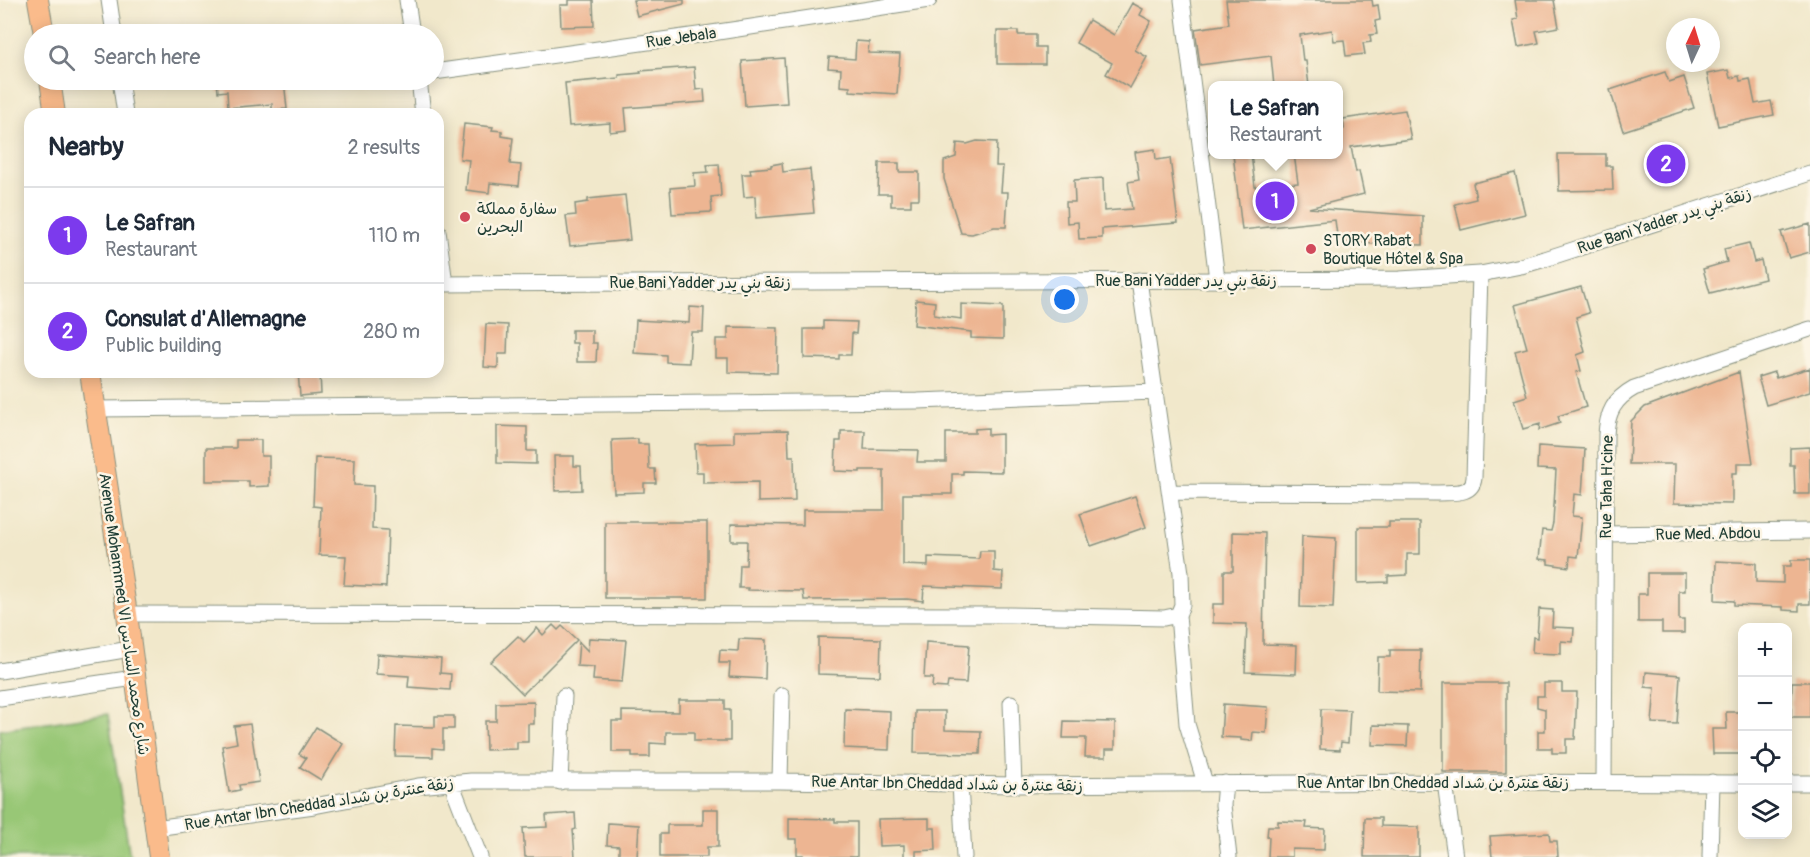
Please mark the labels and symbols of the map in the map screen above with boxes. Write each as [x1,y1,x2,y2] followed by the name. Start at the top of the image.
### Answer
[1666,18,1720,72] north arrow
[645,23,718,53] street label: Rue Jebala
[1646,142,1686,186] pin: 2
[1256,178,1294,224] pin: 1
[1575,183,1755,262] street label: Rue Bani Yadder زنقة بني يدر
[477,199,557,237] place label: سفارة مملكة البحرين
[458,210,472,224] marker: سفارة مملكة البحرين
[1323,231,1463,269] place label: STORY Rabat Boutique Hôtel & Spa
[1304,242,1318,256] marker: STORY Rabat Boutique Hôtel & Spa
[1095,271,1277,295] street label: Rue Bani Yadder زنقة بني يدر
[609,273,791,297] street label: Rue Bani Yadder زنقة بني يدر
[1050,285,1079,314] your location
[1596,435,1618,539] street label: Rue Taha H'cine
[93,472,154,757] street label: Avenue Mohammed VI شارع محمد السادس
[1655,523,1761,545] street label: Rue Med. Abdou
[811,772,1083,796] street label: Rue Antar Ibn Cheddad زنقة عنترة بن شداد
[183,773,455,835] street label: Rue Antar Ibn Cheddad زنقة عنترة بن شداد
[1297,773,1569,793] street label: Rue Antar Ibn Cheddad زنقة عنترة بن شداد

